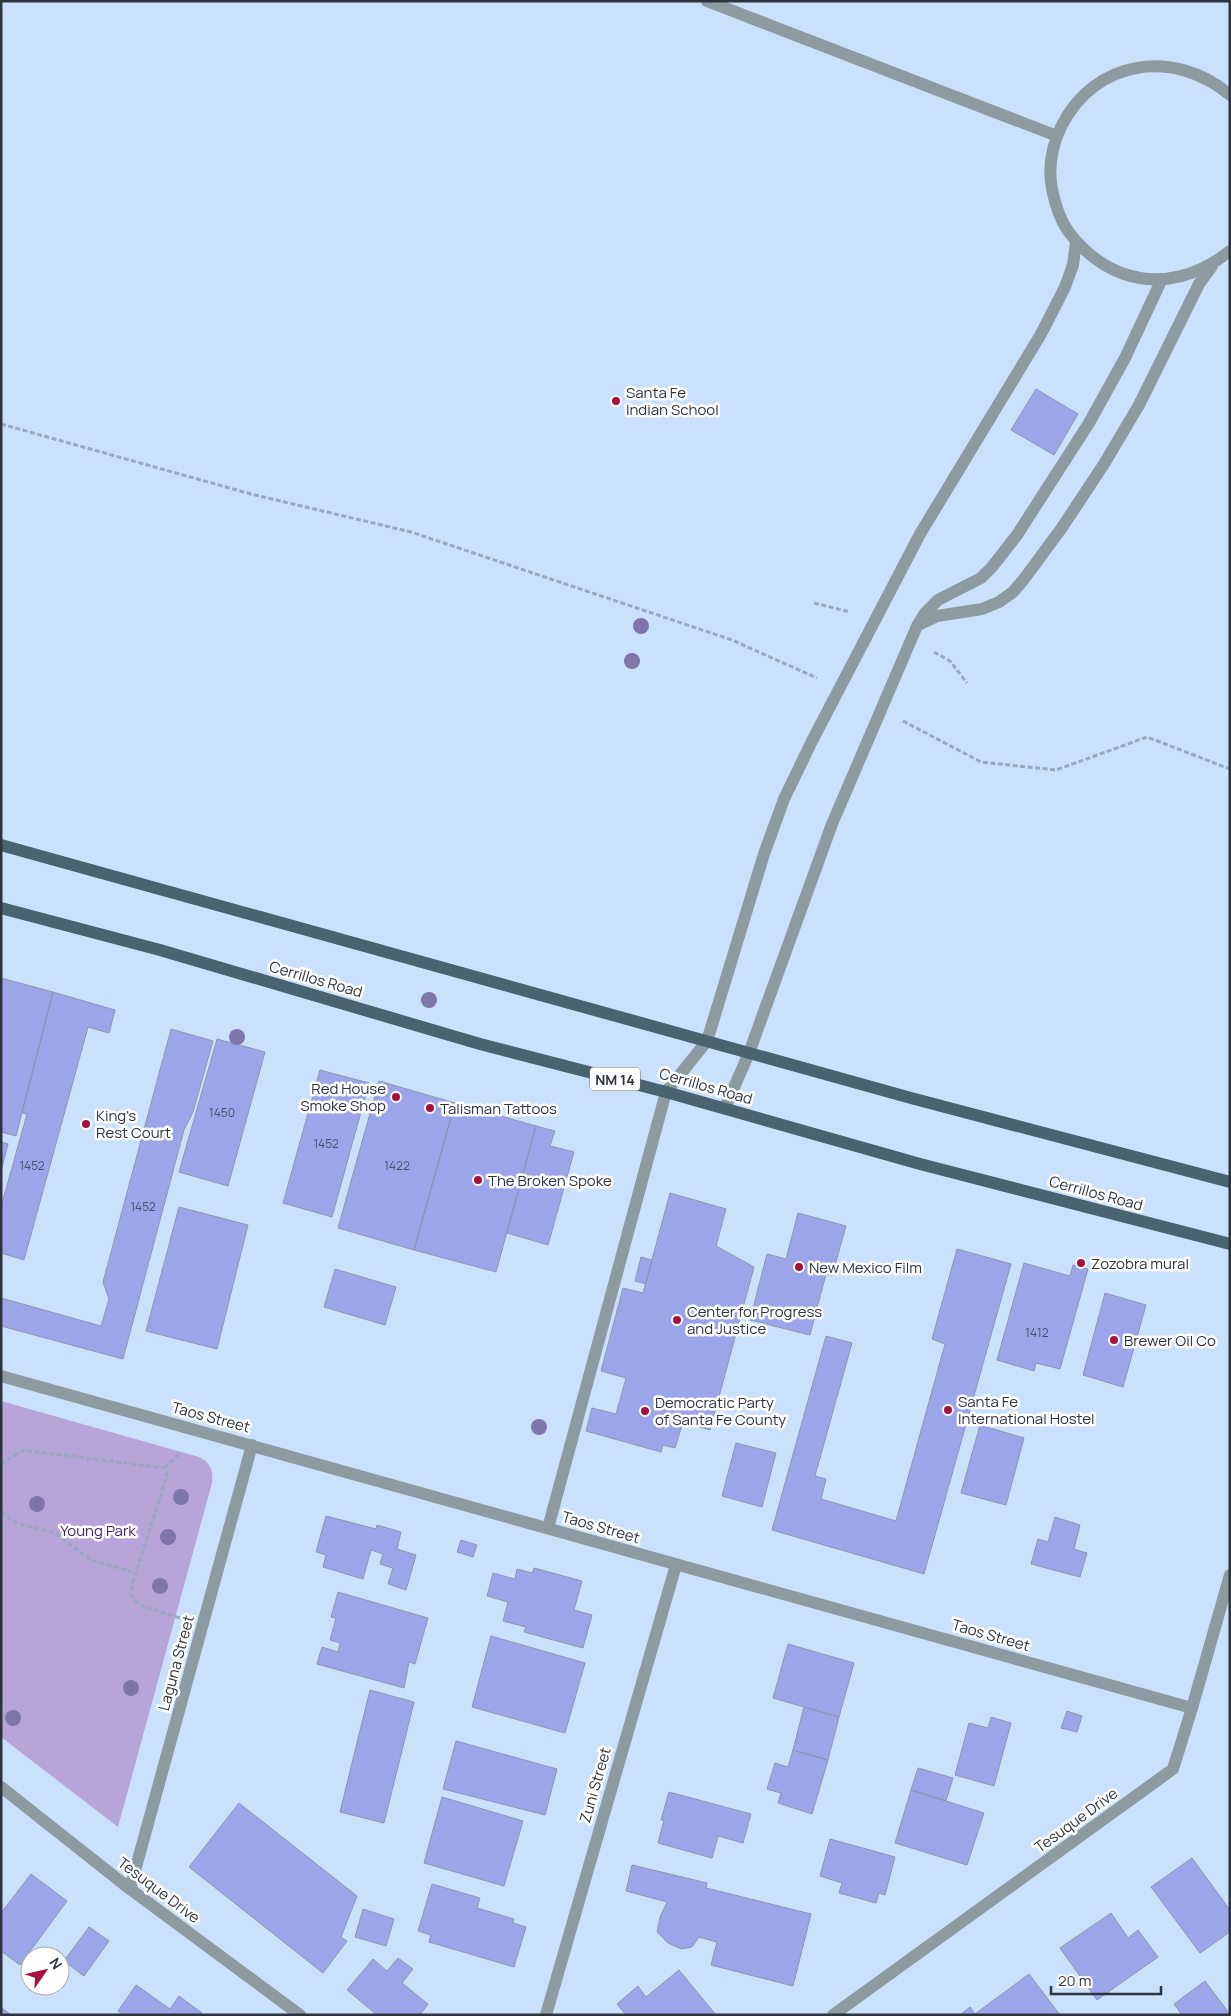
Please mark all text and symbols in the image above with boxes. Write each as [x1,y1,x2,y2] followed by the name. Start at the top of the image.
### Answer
[626,382,719,420] place label: Santa Fe Indian School
[610,395,622,407] marker: Santa Fe Indian School
[267,956,365,1002] street label: Cerrillos Road
[657,1063,755,1109] street label: Cerrillos Road
[590,1068,640,1090] road number: NM 14
[300,1078,386,1116] place label: Red House Smoke Shop
[390,1091,402,1103] marker: Red House Smoke Shop
[440,1098,557,1119] place label: Talisman Tattoos
[424,1102,436,1114] marker: Talisman Tattoos
[209,1104,235,1121] house number: 1450
[96,1105,171,1143] place label: King's Rest Court
[80,1118,92,1130] marker: King's Rest Court
[313,1135,339,1152] house number: 1452
[19,1157,45,1174] house number: 1452
[384,1157,410,1174] house number: 1422
[488,1170,612,1191] place label: The Broken Spoke
[1047,1170,1145,1216] street label: Cerrillos Road
[472,1174,484,1186] marker: The Broken Spoke
[130,1198,156,1215] house number: 1452
[1091,1253,1189,1274] place label: Zozobra mural
[809,1257,922,1278] place label: New Mexico Film
[1075,1257,1087,1269] marker: Zozobra mural
[793,1261,805,1273] marker: New Mexico Film
[687,1301,822,1339] place label: Center for Progress and Justice
[671,1314,683,1326] marker: Center for Progress and Justice
[1025,1324,1049,1341] house number: 1412
[1124,1330,1216,1351] place label: Brewer Oil Co
[1108,1334,1120,1346] marker: Brewer Oil Co
[958,1391,1095,1429] place label: Santa Fe International Hostel
[655,1392,786,1430] place label: Democratic Party of Santa Fe County
[170,1397,252,1437] street label: Taos Street
[942,1404,954,1416] marker: Santa Fe International Hostel
[639,1405,651,1417] marker: Democratic Party of Santa Fe County
[560,1506,642,1548] street label: Taos Street
[60,1520,136,1541] park label: Young Park
[153,1613,199,1713] street label: Laguna Street
[950,1614,1032,1656] street label: Taos Street
[574,1745,616,1825] street label: Zuni Street
[1030,1783,1122,1857] street label: Tesuque Drive
[114,1852,205,1928] street label: Tesuque Drive
[20,1946,70,1996] north arrow
[46,1954,67,1973] text: N
[1051,1964,1161,1996] scale bar
[1058,1970,1091,1991] text: 20 m

